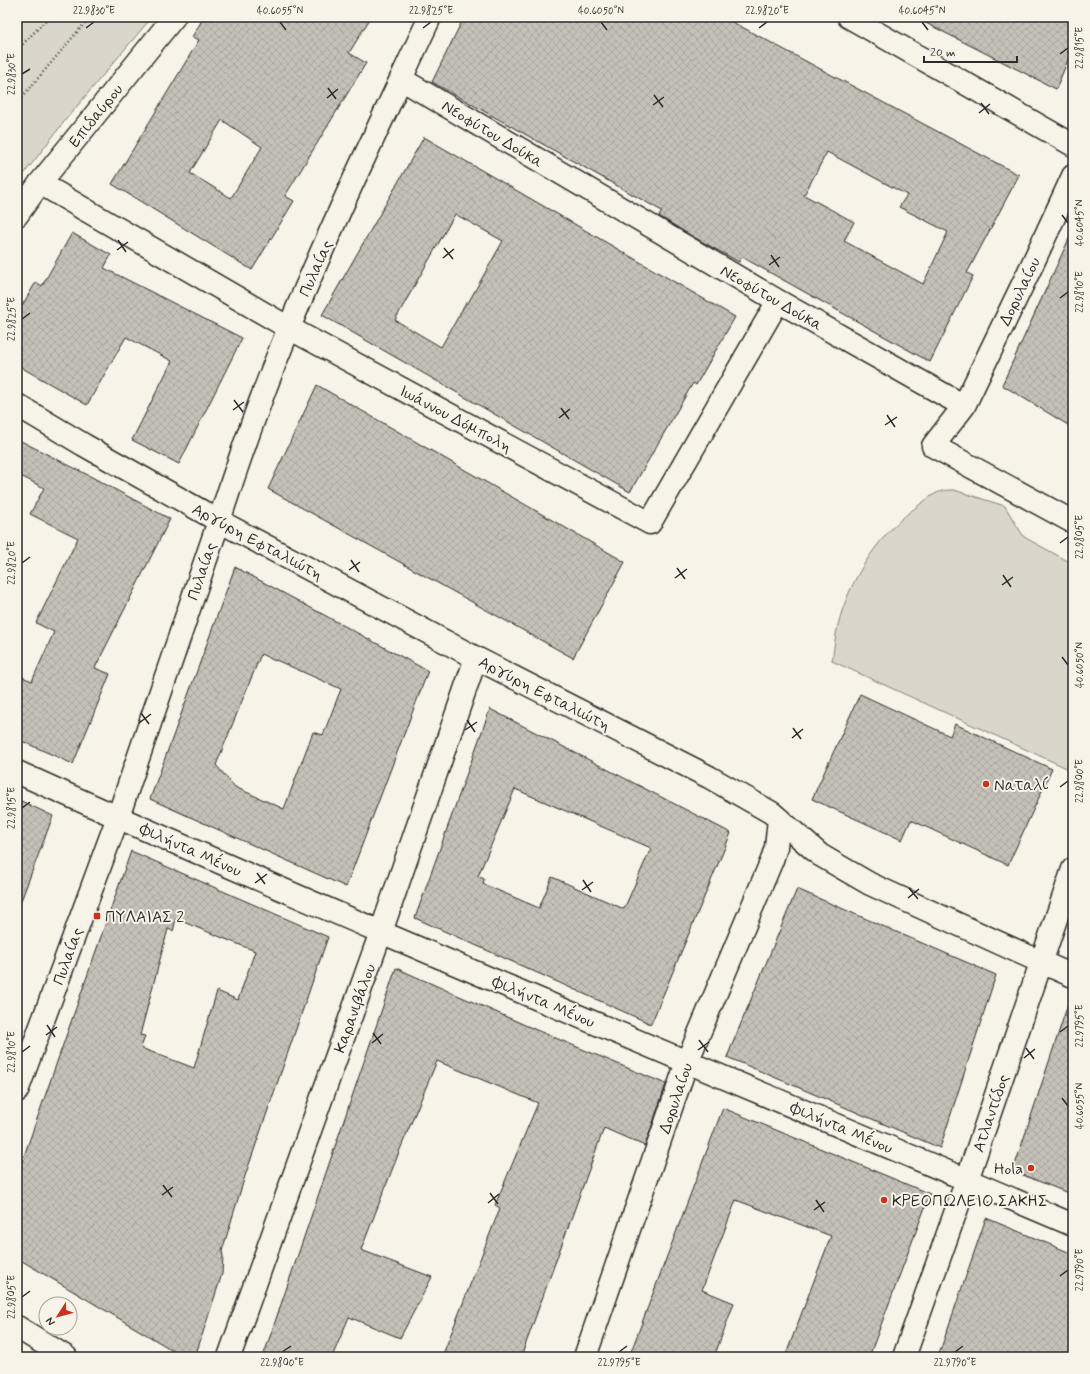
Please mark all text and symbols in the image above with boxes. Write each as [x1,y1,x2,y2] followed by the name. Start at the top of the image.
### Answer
[73,4,115,18] text: 22.9830°E
[257,4,303,18] text: 40.6055°N
[409,4,453,18] text: 22.9825°E
[578,4,624,18] text: 40.6050°N
[745,4,789,18] text: 22.9820°E
[899,4,946,18] text: 40.6045°N
[1073,27,1087,69] text: 22.9815°E
[924,38,1017,64] scale bar
[930,45,956,61] text: 20 m
[5,53,19,95] text: 22.9830°E
[64,80,128,152] street label: Επιδαύρου
[438,96,547,173] street label: Νεοφύτου Δούκα
[1073,199,1087,246] text: 40.6045°N
[295,237,338,300] street label: Πυλαίας
[995,254,1046,329] street label: Δορυλαίου
[716,261,826,336] street label: Νεοφύτου Δούκα
[1073,271,1087,313] text: 22.9810°E
[5,297,19,341] text: 22.9825°E
[395,381,515,458] street label: Ιωάννου Δόμπολη
[188,499,326,586] street label: Αργύρη Εφταλιώτη
[1073,515,1087,559] text: 22.9805°E
[183,540,222,603] street label: Πυλαίας
[5,541,19,585] text: 22.9820°E
[1073,642,1087,688] text: 40.6050°N
[475,652,614,737] street label: Αργύρη Εφταλιώτη
[1073,759,1087,803] text: 22.9800°E
[994,775,1048,796] place label: Ναταλί
[981,779,991,789] marker: Ναταλί
[5,787,19,829] text: 22.9815°E
[135,817,245,882] street label: Φιλήντα Μένου
[105,907,184,928] place label: ΠΥΛΑΙΑΣ 2
[92,911,102,921] marker: ΠΥΛΑΙΑΣ 2
[48,925,88,988] street label: Πυλαίας
[330,961,381,1056] street label: Καρανιβάλου
[488,970,598,1033] street label: Φιλήντα Μένου
[1073,1004,1087,1047] text: 22.9795°E
[5,1031,19,1073] text: 22.9810°E
[655,1060,698,1137] street label: Δορυλαίου
[968,1072,1015,1155] street label: Ατλαντίδος
[1073,1083,1087,1129] text: 40.6055°N
[786,1096,896,1159] street label: Φιλήντα Μένου
[994,1159,1023,1180] place label: Hola
[1026,1163,1036,1173] marker: Hola
[892,1191,1048,1212] place label: ΚΡΕΟΠΩΛΕΙΟ ΣΑΚΗΣ
[879,1195,889,1205] marker: ΚΡΕΟΠΩΛΕΙΟ ΣΑΚΗΣ
[1073,1249,1087,1291] text: 22.9790°E
[5,1275,19,1319] text: 22.9805°E
[38,1296,78,1336] north arrow
[43,1314,59,1328] text: N
[260,1356,304,1370] text: 22.9800°E
[598,1356,641,1370] text: 22.9795°E
[934,1356,976,1370] text: 22.9790°E

